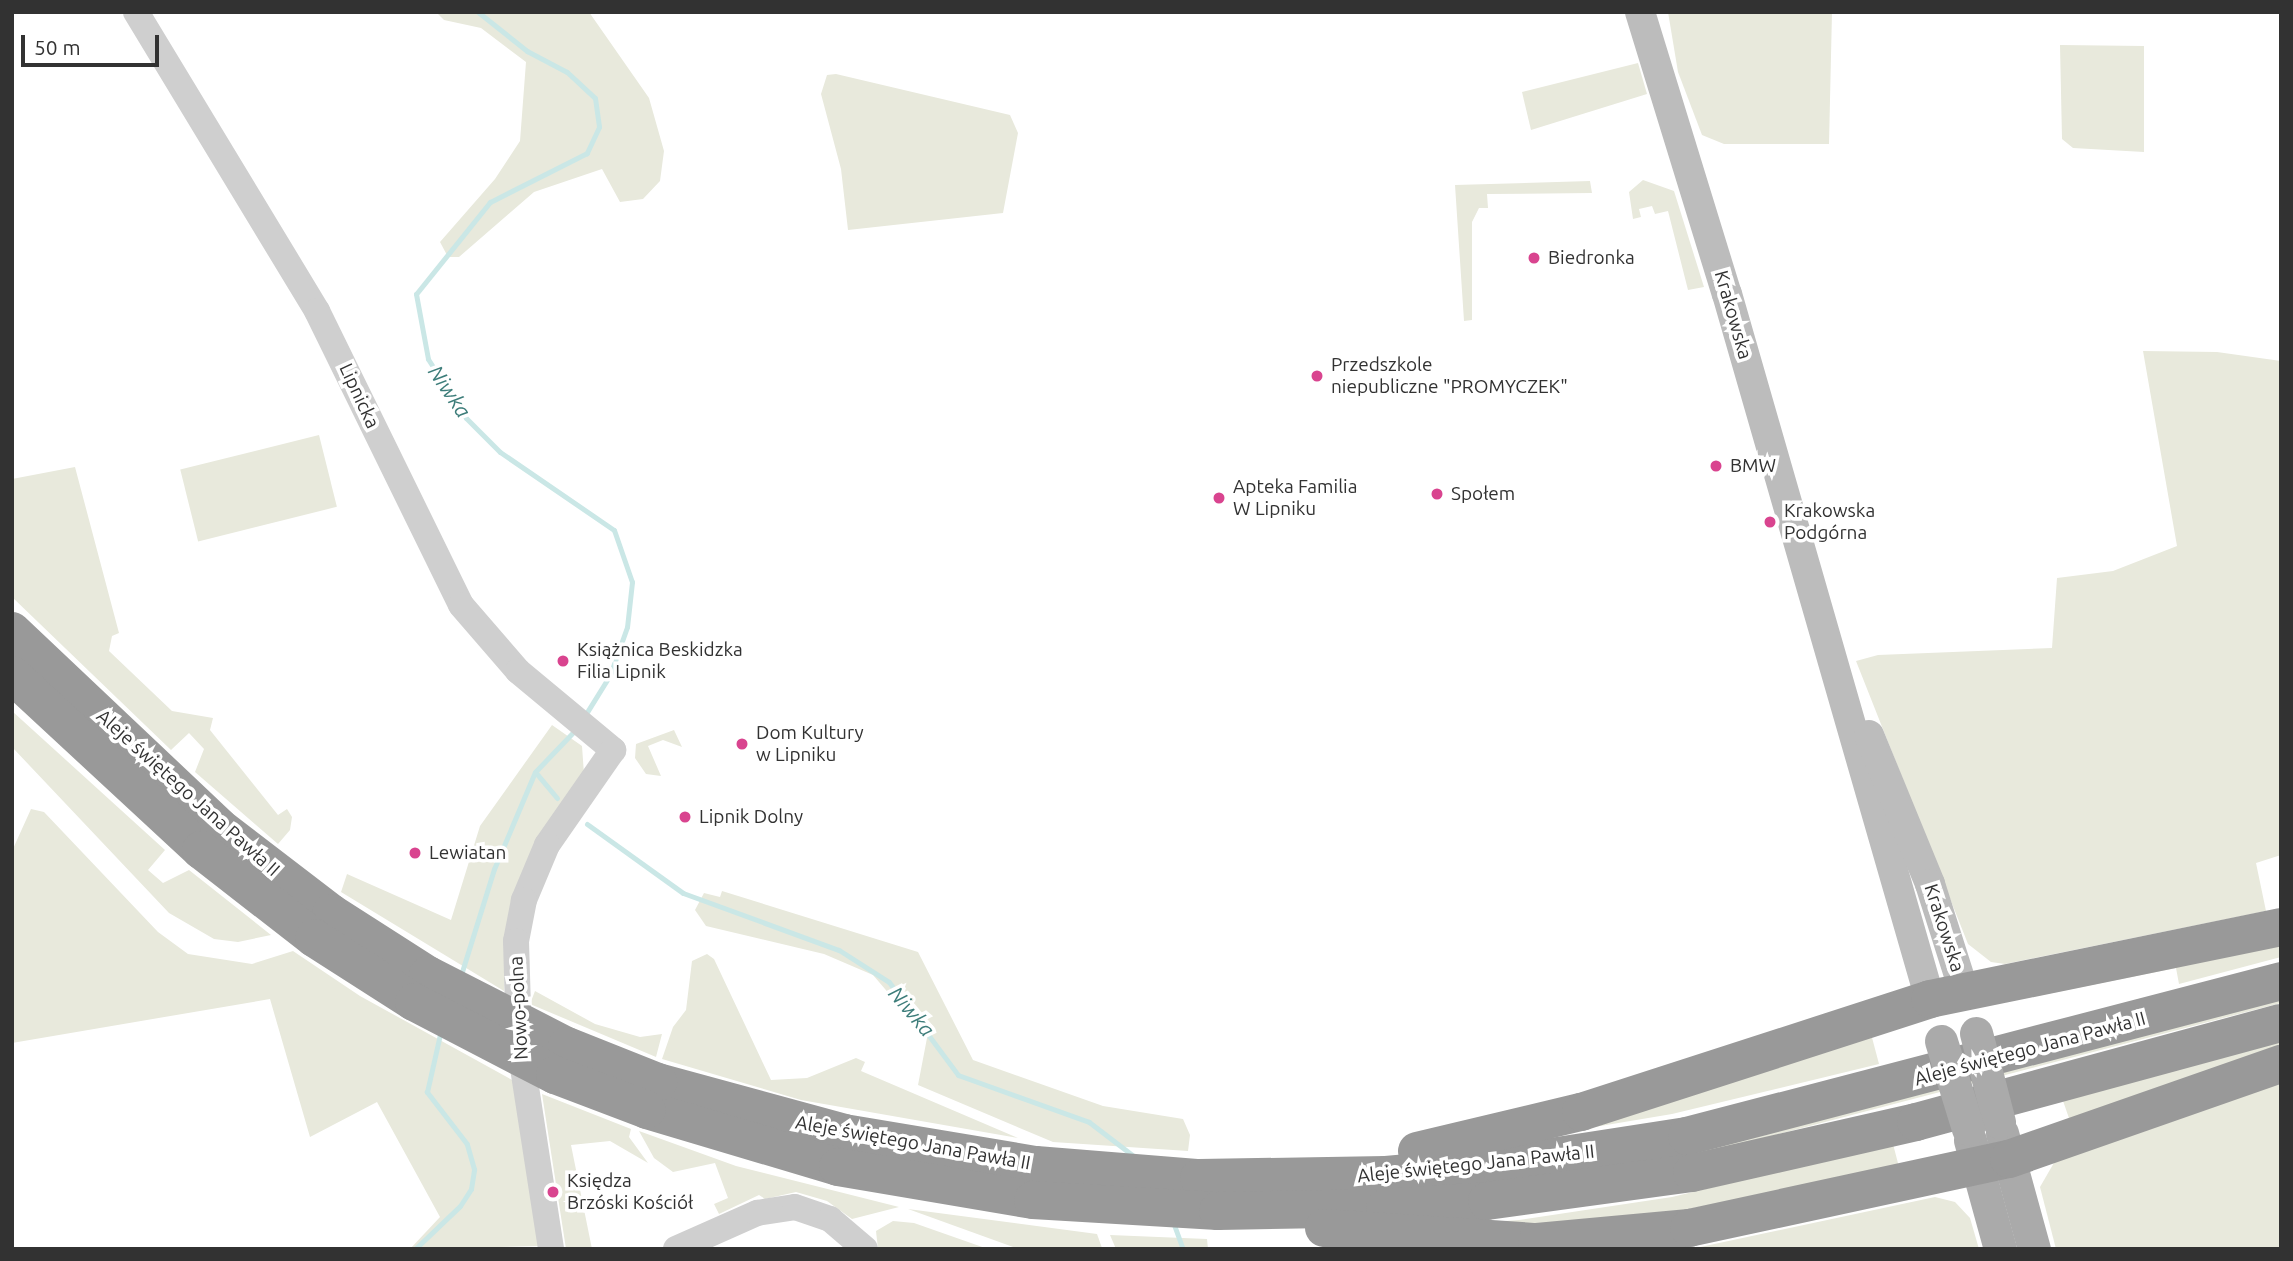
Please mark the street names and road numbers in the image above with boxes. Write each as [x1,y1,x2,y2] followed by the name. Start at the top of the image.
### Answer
[1709,268,1757,362] street label: Krakowska
[334,360,384,432] street label: Lipnicka
[92,705,284,881] street label: Aleje świętego Jana Pawła II
[1919,881,1969,975] street label: Krakowska
[505,956,533,1060] street label: Nowo-polna
[1912,1007,2148,1091] street label: Aleje świętego Jana Pawła II
[794,1111,1032,1175] street label: Aleje świętego Jana Pawła II
[1356,1140,1596,1188] street label: Aleje świętego Jana Pawła II

